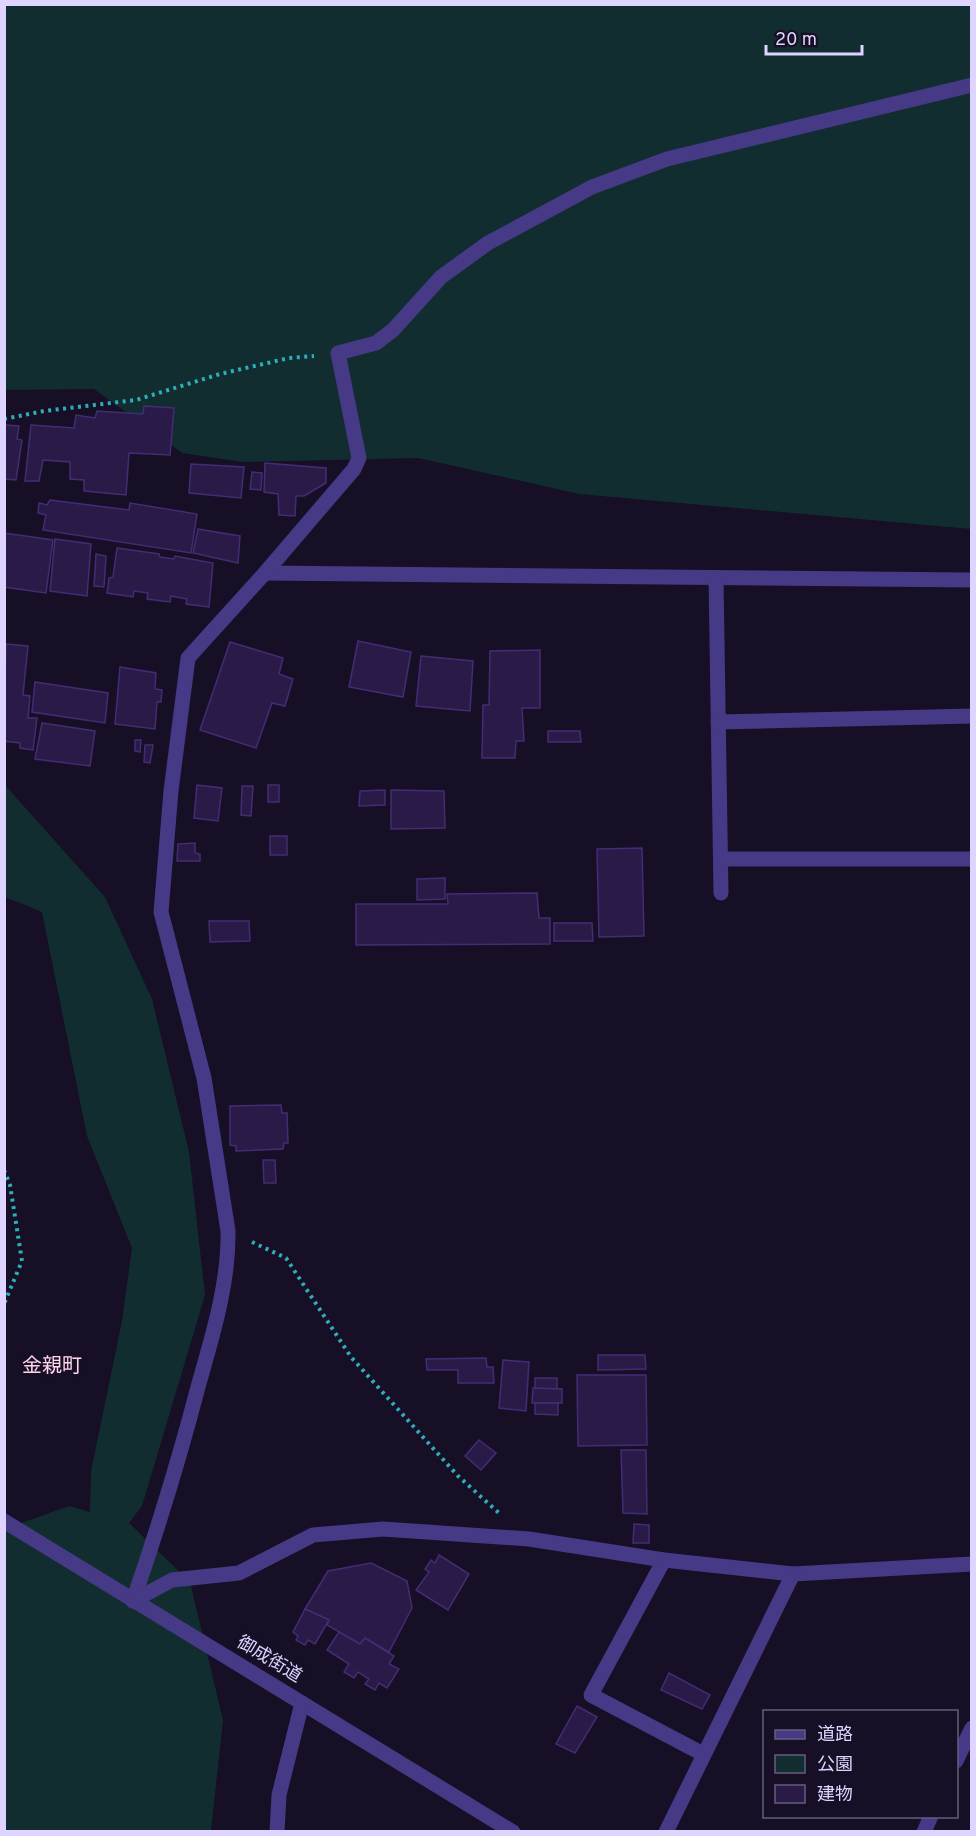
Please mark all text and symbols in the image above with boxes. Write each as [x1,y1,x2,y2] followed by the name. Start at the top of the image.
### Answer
[766,18,862,56] scale bar
[775,29,817,52] text: 20 m
[22,1354,82,1380] district label: 金親町
[232,1632,306,1688] street label: 御成街道
[763,1710,958,1818] legend
[817,1724,853,1747] text: 道路
[817,1754,853,1777] text: 公園
[817,1784,853,1807] text: 建物

